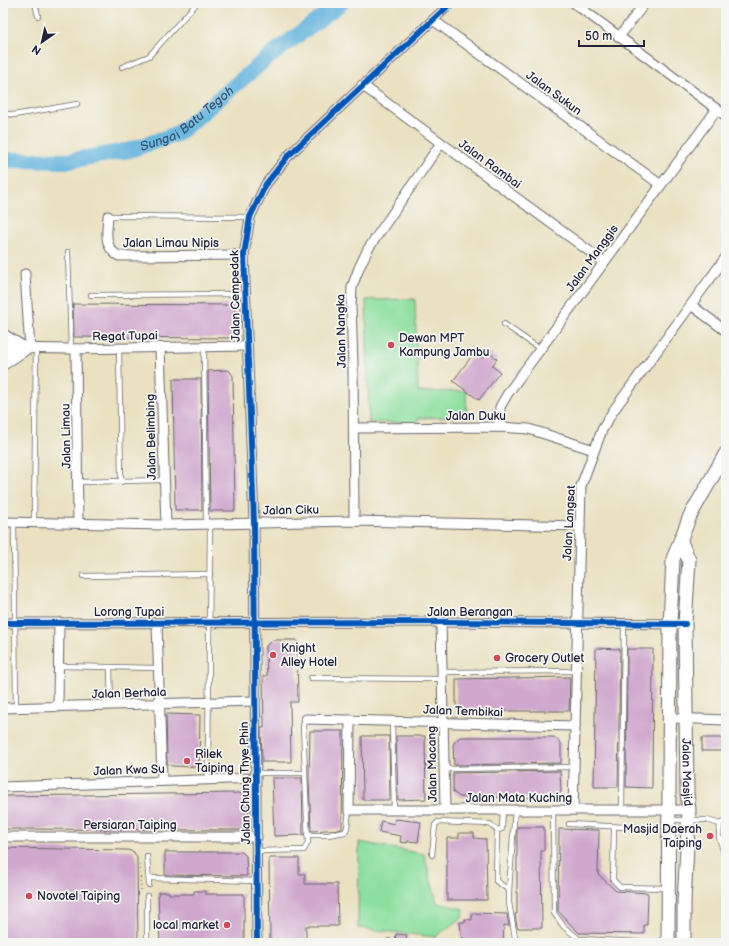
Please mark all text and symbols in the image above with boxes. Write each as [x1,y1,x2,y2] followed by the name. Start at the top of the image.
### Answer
[22,22,62,62] north arrow
[579,22,644,48] scale bar
[585,29,612,44] text: 50 m
[30,42,44,58] text: N
[523,68,585,119] street label: Jalan Sukun
[138,83,237,155] water label: Sungai Batu Tegoh
[455,137,524,192] street label: Jalan Rambai
[563,222,622,295] street label: Jalan Manggis
[123,236,219,251] street label: Jalan Limau Nipis
[227,250,244,342] street label: Jalan Cempedak
[333,294,350,368] street label: Jalan Nangka
[92,328,158,345] street label: Regat Tupai
[399,331,489,360] place label: Dewan MPT Kampung Jambu
[386,340,396,350] marker: Dewan MPT Kampung Jambu
[143,394,160,480] street label: Jalan Belimbing
[58,403,75,469] street label: Jalan Limau
[446,409,506,424] street label: Jalan Duku
[560,485,579,561] street label: Jalan Langsat
[263,503,319,518] street label: Jalan Ciku
[94,605,164,620] street label: Lorong Tupai
[427,605,513,620] street label: Jalan Berangan
[281,641,337,670] place label: Knight Alley Hotel
[268,650,278,660] marker: Knight Alley Hotel
[505,651,584,666] place label: Grocery Outlet
[492,653,502,663] marker: Grocery Outlet
[91,685,167,702] street label: Jalan Berhala
[423,703,503,720] street label: Jalan Tembikai
[237,721,254,845] street label: Jalan Chung Thye Phin
[424,726,441,802] street label: Jalan Macang
[678,738,695,807] street label: Jalan Masjid
[195,747,234,776] place label: Rilek Taiping
[182,756,192,766] marker: Rilek Taiping
[93,762,165,779] street label: Jalan Kwa Su
[466,791,572,806] street label: Jalan Mata Kuching
[83,818,177,833] street label: Persiaran Taiping
[623,822,702,851] place label: Masjid Daerah Taiping
[705,831,715,841] marker: Masjid Daerah Taiping
[37,889,120,904] place label: Novotel Taiping
[24,891,34,901] marker: Novotel Taiping
[153,918,219,933] place label: local market
[222,920,232,930] marker: local market

